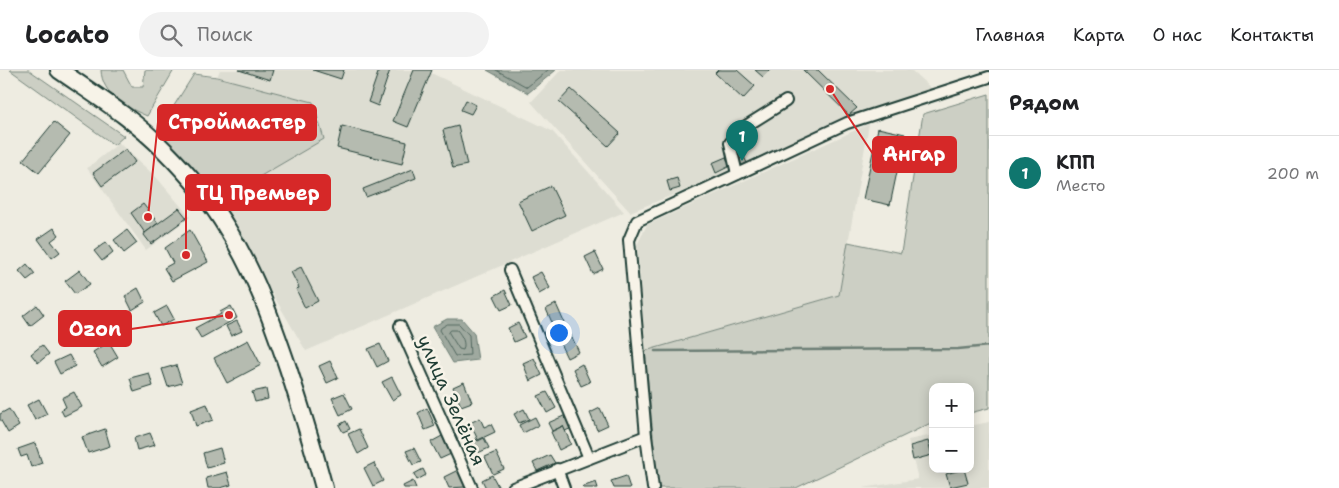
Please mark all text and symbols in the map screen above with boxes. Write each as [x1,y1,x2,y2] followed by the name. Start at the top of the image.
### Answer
[139,12,489,57] search box
[25,19,109,51] text: Locato
[157,21,185,49] icon: search
[197,22,253,47] text: Поиск
[975,23,1045,47] text: Главная
[1073,23,1125,47] text: Карта
[1153,23,1202,47] text: О нас
[1230,23,1314,47] text: Контакты
[1009,89,1079,117] text: Рядом
[158,105,316,140] callout: Строймастер
[168,109,306,135] text: Строймастер
[726,120,758,161] pin: 1
[873,137,956,172] callout: Ангар
[883,141,945,167] text: Ангар
[1056,150,1095,175] text: КПП
[1021,163,1029,184] text: 1
[1267,163,1319,184] text: 200 m
[186,175,330,210] callout: ТЦ Премьер
[1056,175,1106,196] text: Место
[196,180,320,206] text: ТЦ Премьер
[59,311,131,346] callout: Ozon
[69,316,121,342] text: Ozon
[546,320,572,346] your location
[412,331,491,469] street label: улица Зелёная
[929,383,974,473] map controls
[929,383,974,428] button: +
[929,428,974,473] button: −

